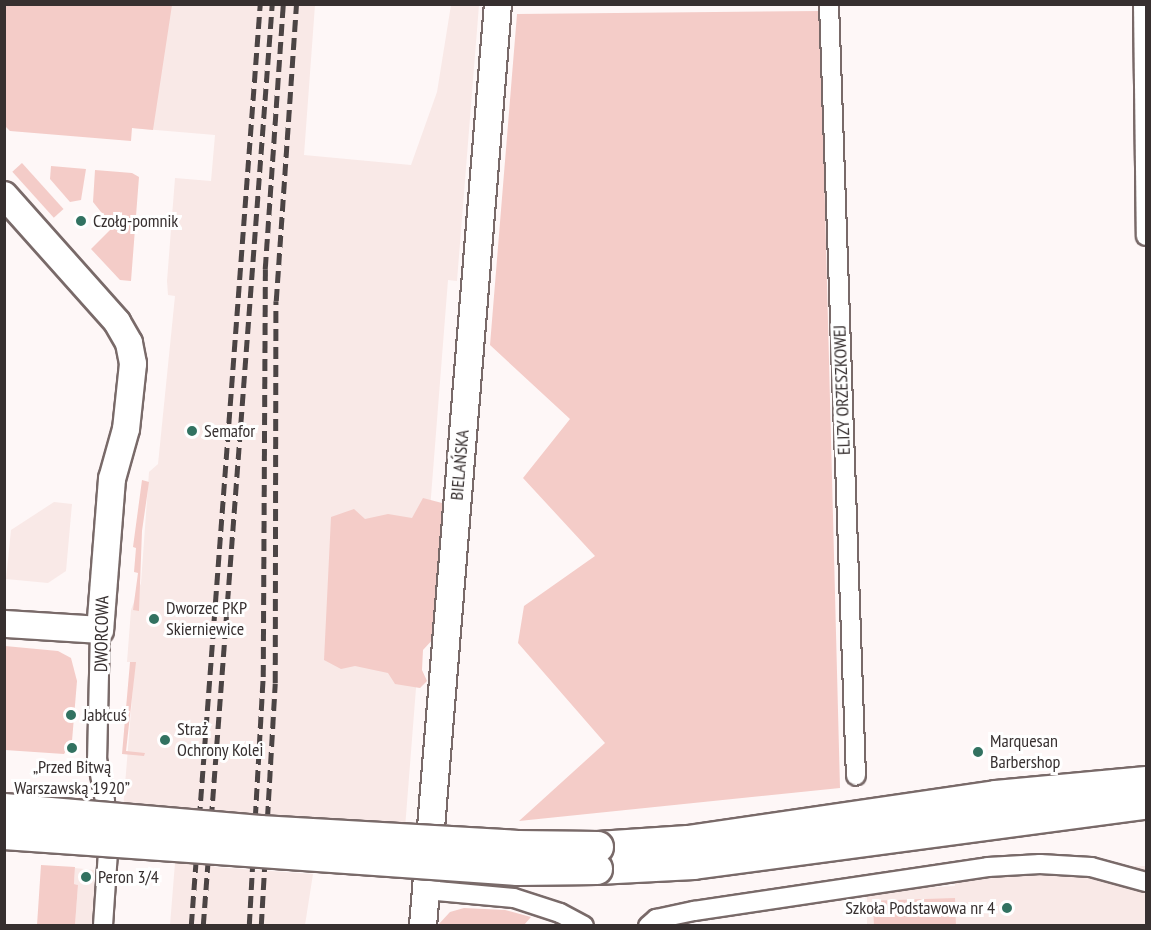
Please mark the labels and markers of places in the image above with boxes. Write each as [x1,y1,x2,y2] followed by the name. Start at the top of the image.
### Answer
[93,210,178,232] place label: Czołg-pomnik
[74,214,88,228] marker: Czołg-pomnik
[204,420,255,442] place label: Semafor
[185,424,199,438] marker: Semafor
[166,598,248,640] place label: Dworzec PKP Skierniewice
[147,612,161,626] marker: Dworzec PKP Skierniewice
[83,704,127,726] place label: Jabłcuś
[64,708,78,722] marker: Jabłcuś
[177,719,264,762] place label: Straż Ochrony Kolei
[990,731,1060,774] place label: Marquesan Barbershop
[158,733,172,747] marker: Straż Ochrony Kolei
[65,741,79,755] marker: „Przed Bitwą Warszawską 1920”
[971,745,985,759] marker: Marquesan Barbershop
[14,757,130,800] place label: „Przed Bitwą Warszawską 1920”
[98,866,159,888] place label: Peron 3/4
[79,870,93,884] marker: Peron 3/4
[845,897,995,919] place label: Szkoła Podstawowa nr 4
[1000,901,1014,915] marker: Szkoła Podstawowa nr 4

